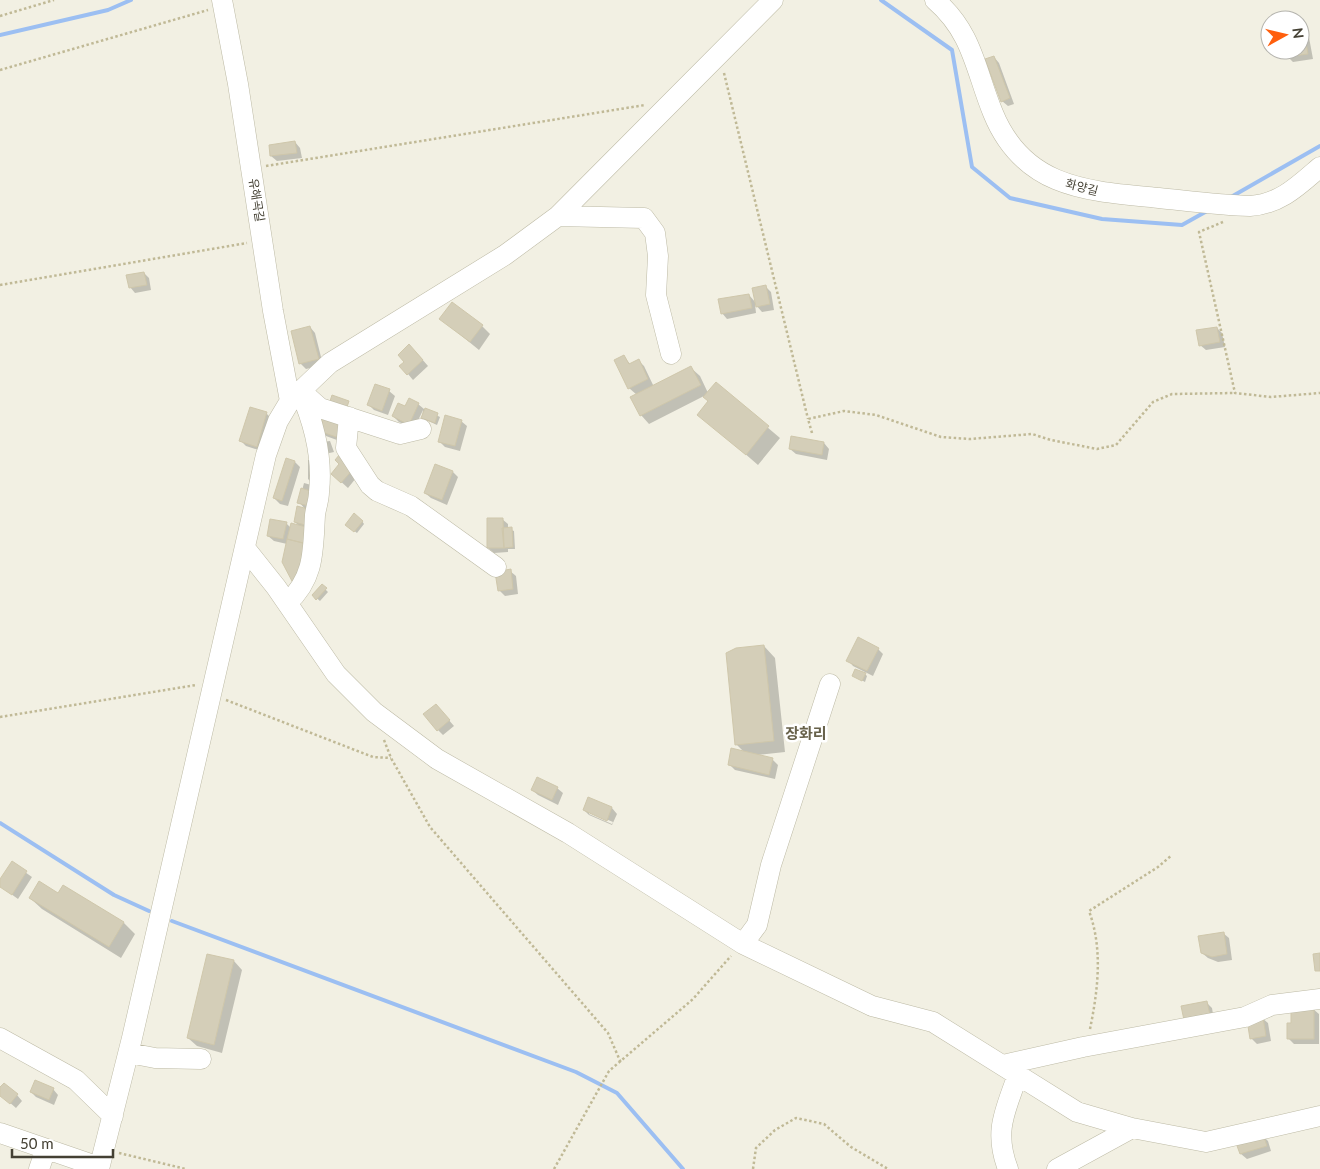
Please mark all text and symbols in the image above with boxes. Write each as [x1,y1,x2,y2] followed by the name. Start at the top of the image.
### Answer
[1260,10,1310,60] north arrow
[1289,27,1308,40] text: N
[1064,176,1100,198] street label: 화양길
[246,177,268,223] street label: 유해곡길
[785,724,827,742] district label: 장화리
[12,1126,114,1158] scale bar
[20,1134,54,1152] text: 50 m

